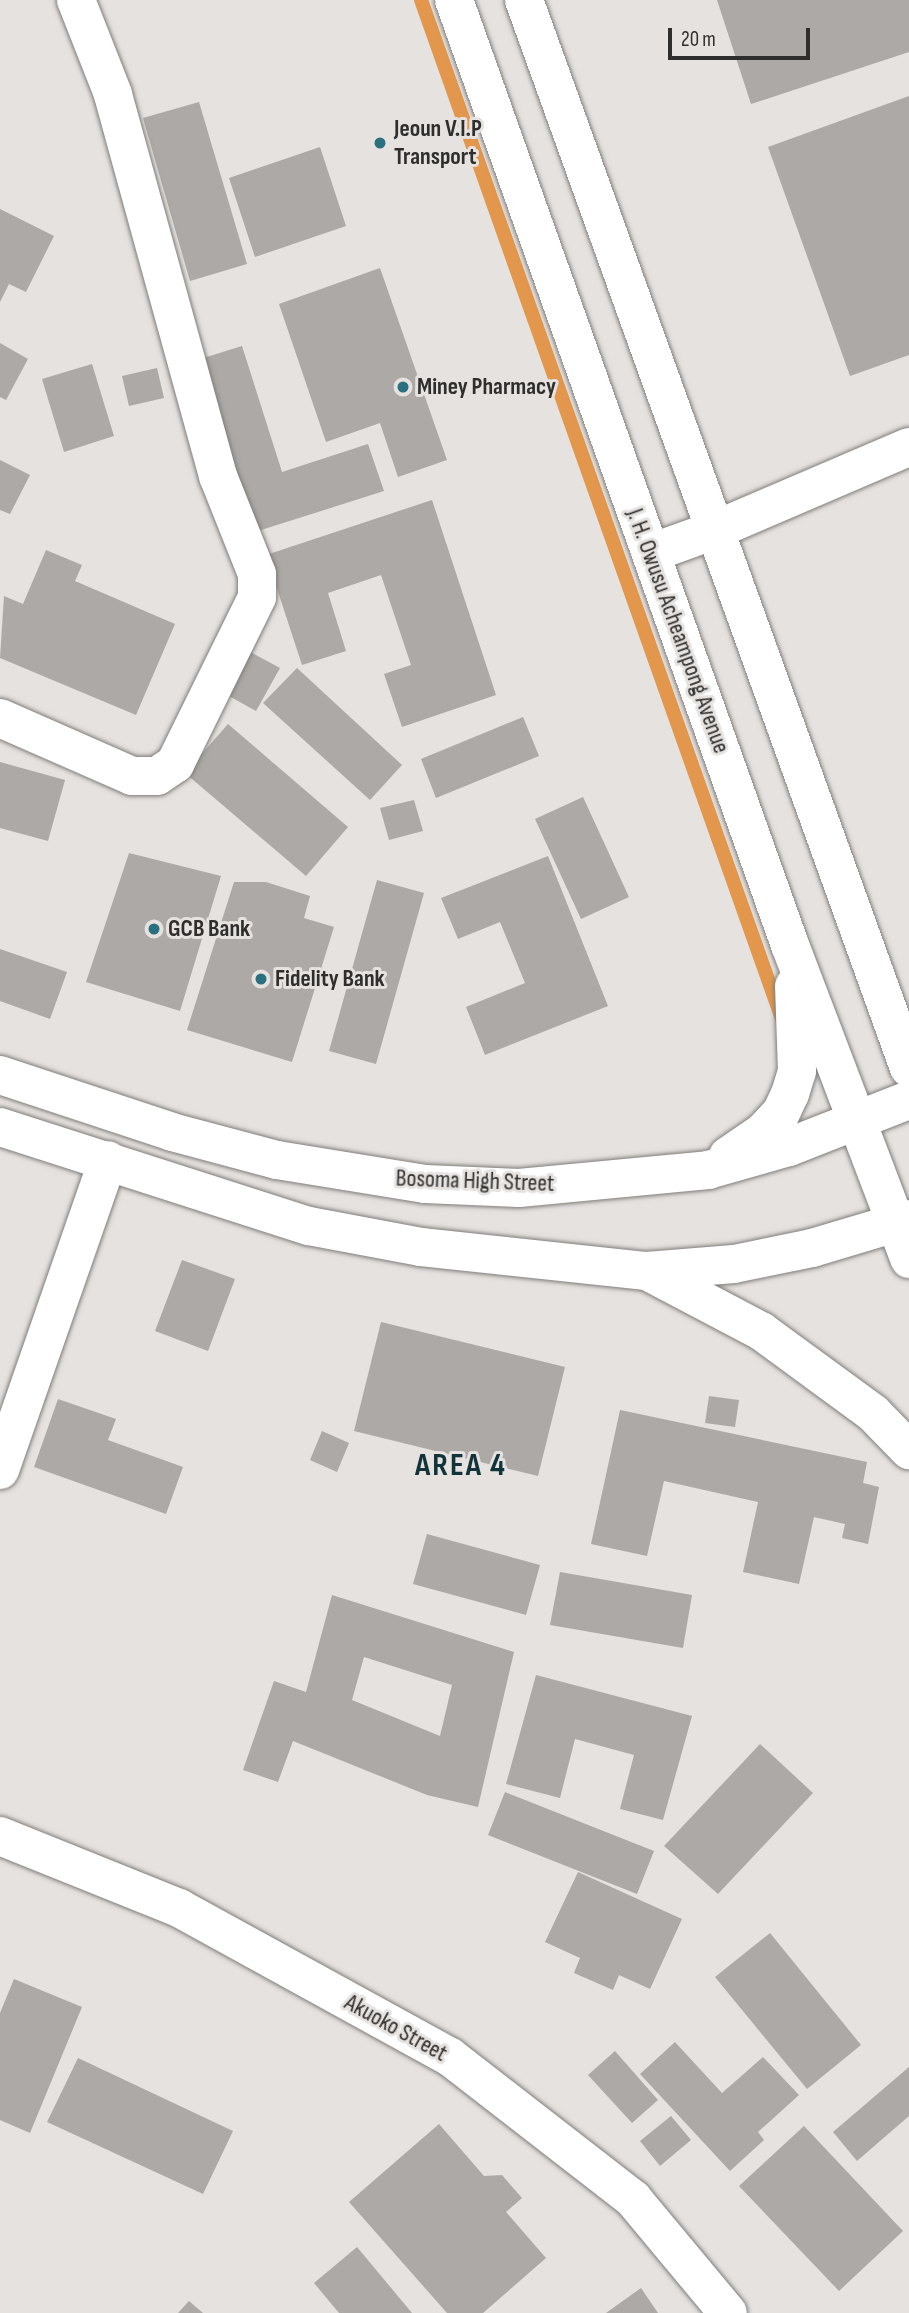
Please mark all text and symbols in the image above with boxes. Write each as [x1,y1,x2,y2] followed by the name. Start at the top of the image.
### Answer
[671,14,813,58] scale bar
[681,27,716,52] text: 20 m
[394,115,482,171] place label: Jeoun V.I.P Transport
[372,135,388,151] marker: Jeoun V.I.P Transport
[417,373,556,401] place label: Miney Pharmacy
[395,379,411,395] marker: Miney Pharmacy
[620,505,736,757] street label: J. H. Owusu Acheampong Avenue
[168,915,250,943] place label: GCB Bank
[146,921,162,937] marker: GCB Bank
[275,965,385,993] place label: Fidelity Bank
[253,971,269,987] marker: Fidelity Bank
[395,1164,555,1198] street label: Bosoma High Street
[416,1447,506,1485] district label: AREA 4
[340,1988,452,2068] street label: Akuoko Street

